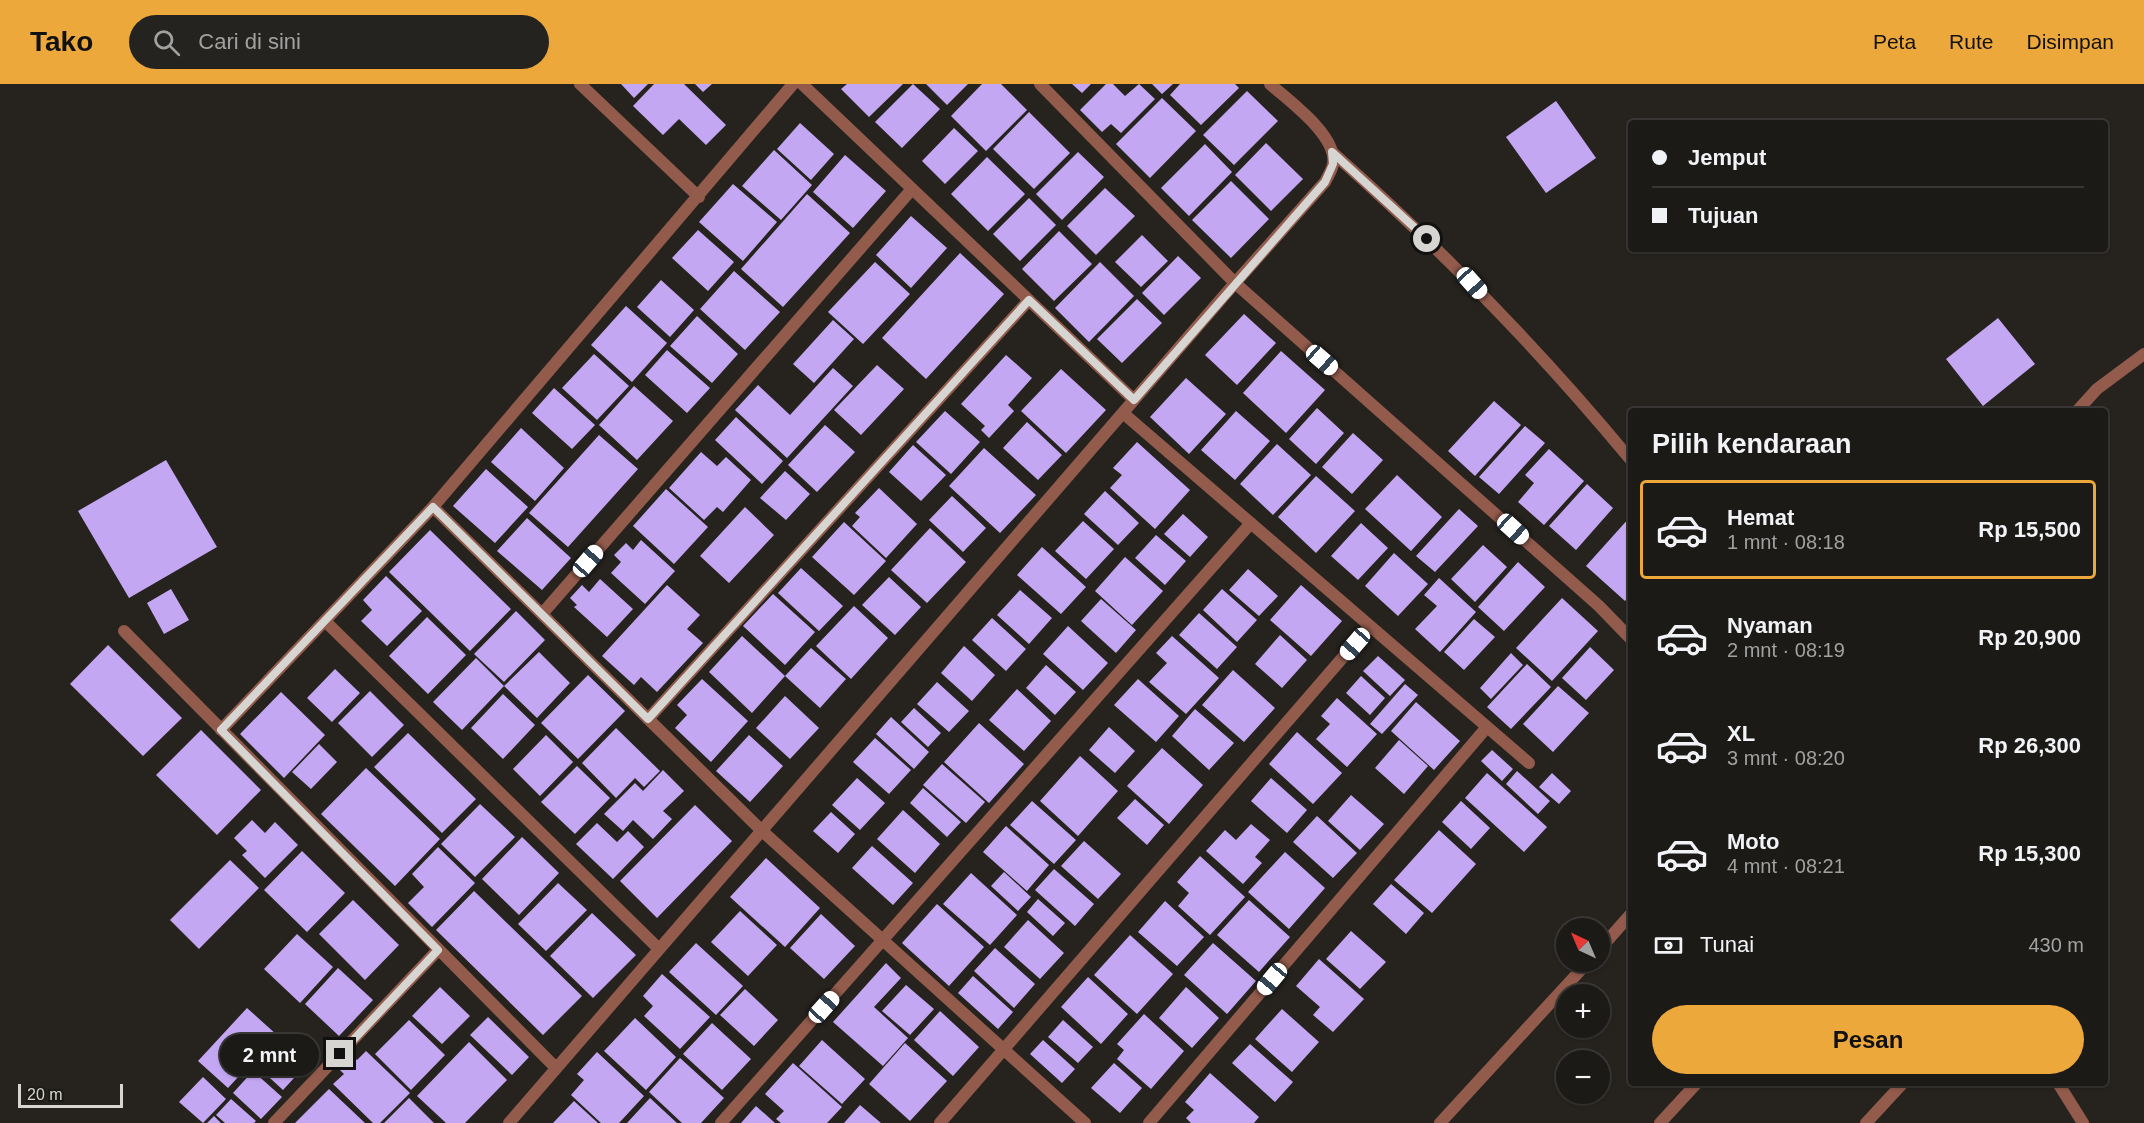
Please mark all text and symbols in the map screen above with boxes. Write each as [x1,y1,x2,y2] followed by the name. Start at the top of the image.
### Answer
[129,15,549,69] search box
[30,26,93,57] text: Tako
[150,26,183,59] icon: search
[198,29,301,54] text: Cari di sini
[1873,30,1916,53] text: Peta
[1949,30,1993,53] text: Rute
[2026,30,2114,53] text: Disimpan
[1688,145,1766,170] text: Jemput
[1688,203,1758,228] text: Tujuan
[1413,225,1440,252] route start
[1453,264,1491,302] car
[1303,341,1341,379] car
[1652,429,1852,459] text: Pilih kendaraan
[1655,503,1709,557] icon: car
[1727,505,1794,530] text: Hemat
[1494,510,1532,548] car
[1978,517,2081,542] text: Rp 15,500
[1727,531,1845,553] text: 1 mnt · 08:18
[569,542,607,580] car
[1655,611,1709,665] icon: car
[1727,613,1813,638] text: Nyaman
[1336,625,1374,663] car
[1978,625,2081,650] text: Rp 20,900
[1727,639,1845,661] text: 2 mnt · 08:19
[1655,719,1709,773] icon: car
[1727,721,1755,746] text: XL
[1978,733,2081,758] text: Rp 26,300
[1727,747,1845,769] text: 3 mnt · 08:20
[1655,827,1709,881] icon: car
[1727,829,1780,854] text: Moto
[1978,841,2081,866] text: Rp 15,300
[1727,855,1845,877] text: 4 mnt · 08:21
[1556,918,1610,972] north arrow
[1556,918,1610,1104] map controls
[1652,929,1685,962] icon: cash
[1700,932,1754,957] text: Tunai
[2028,934,2084,956] text: 430 m
[1254,959,1290,999] car
[1556,984,1610,1038] button: +
[805,988,843,1026] car
[1652,1005,2084,1074] button: Pesan
[220,1033,319,1075] callout: 2 mnt
[326,1040,353,1067] route end
[243,1044,296,1066] text: 2 mnt
[1556,1050,1610,1104] button: −
[18,1081,123,1108] scale bar
[27,1086,63,1103] text: 20 m

